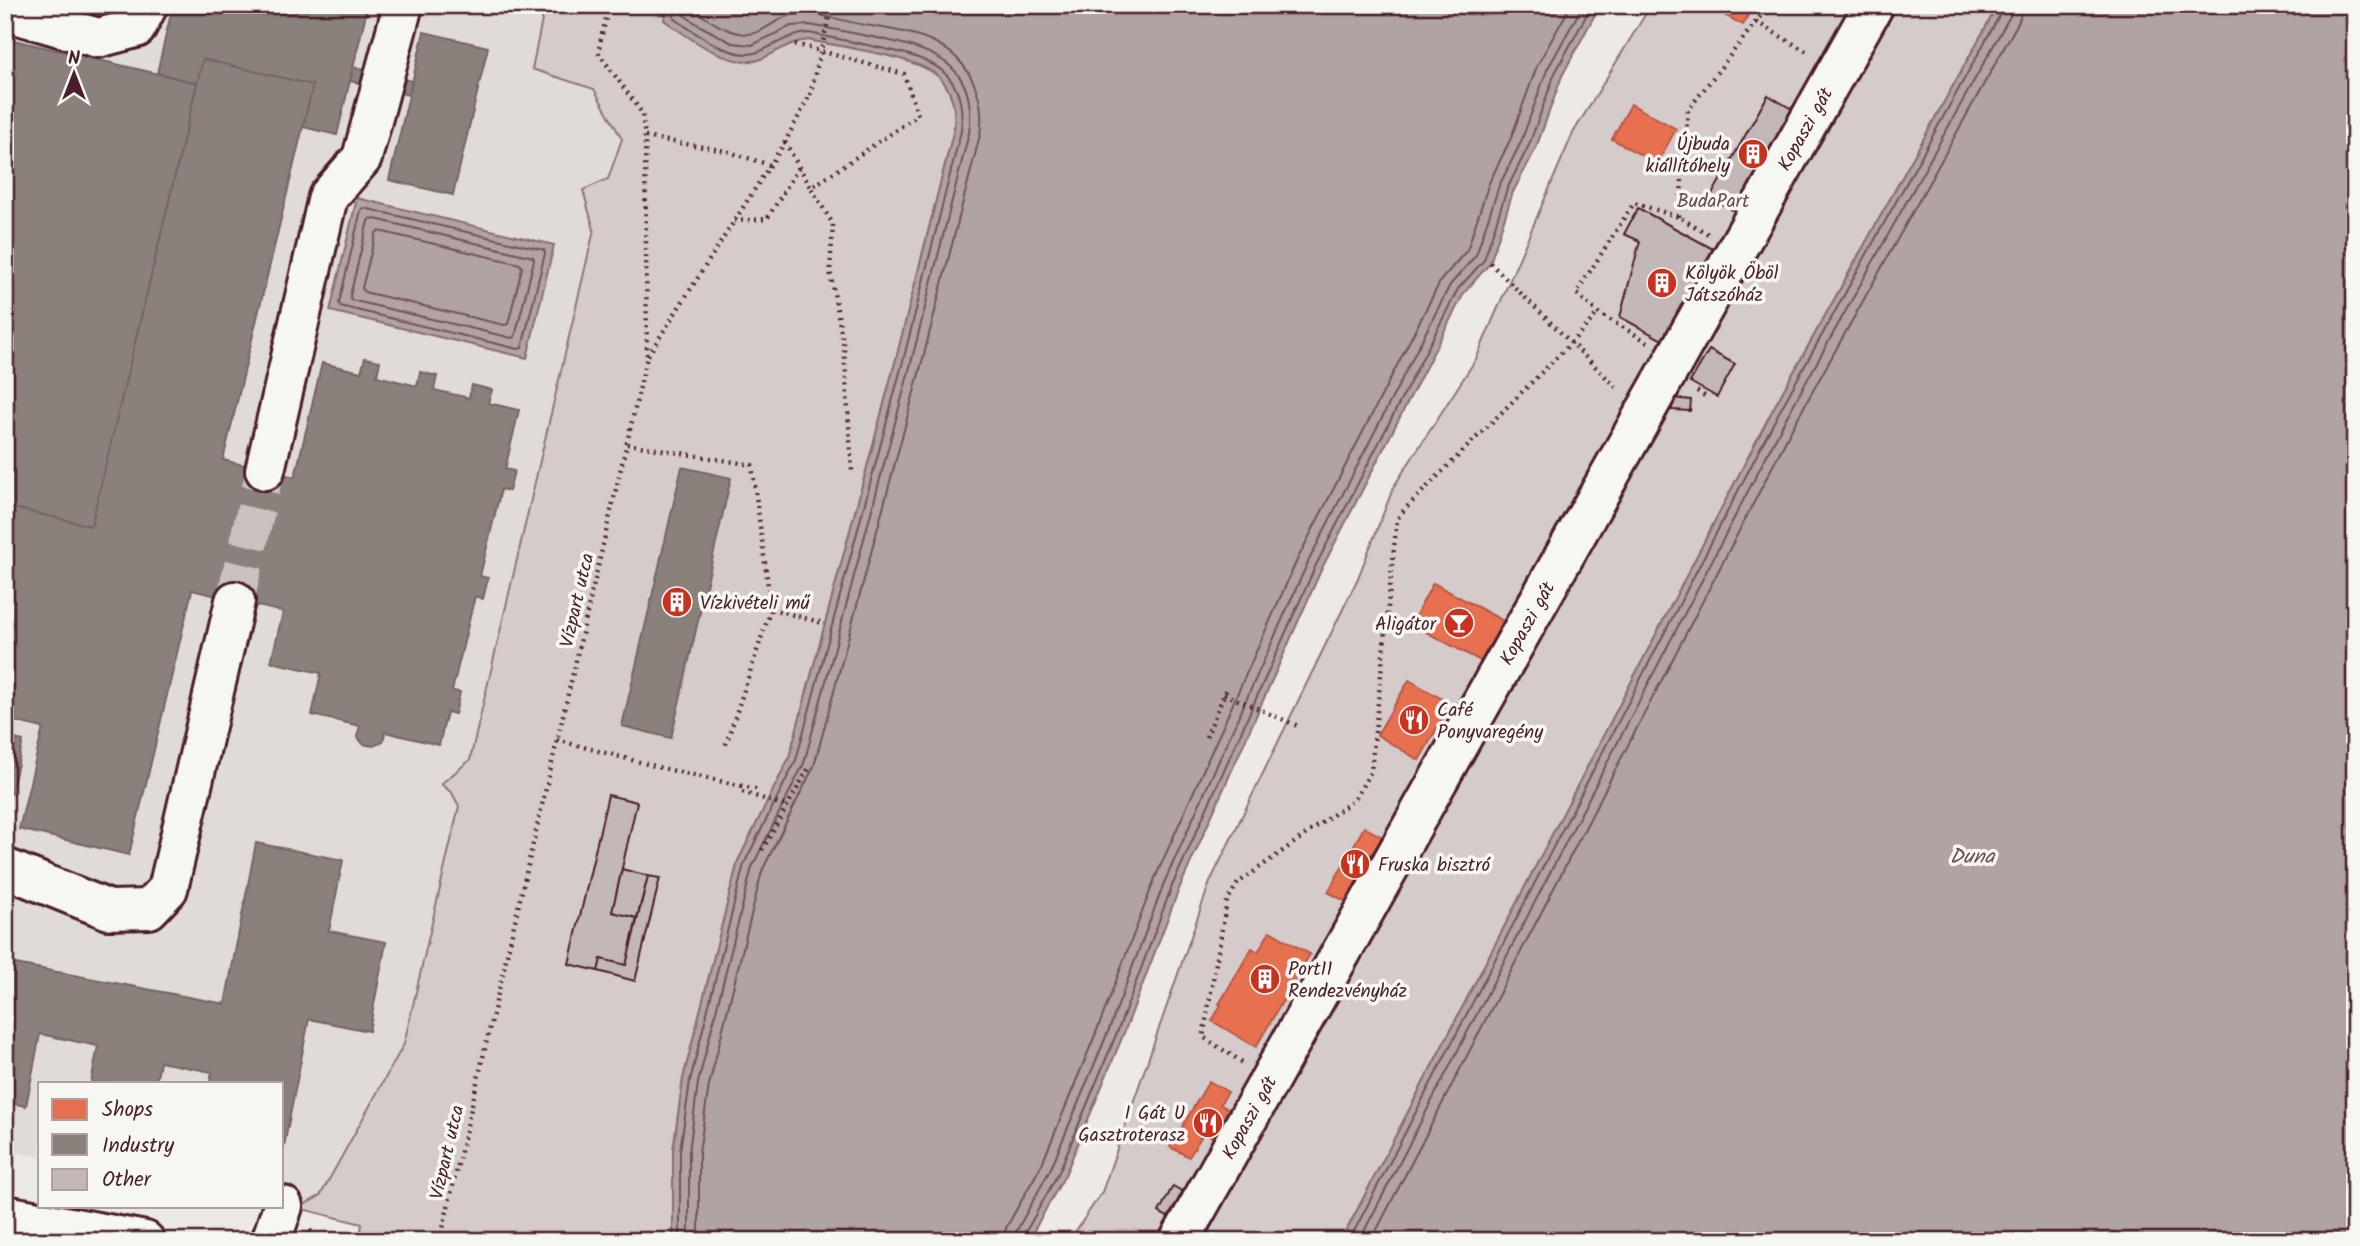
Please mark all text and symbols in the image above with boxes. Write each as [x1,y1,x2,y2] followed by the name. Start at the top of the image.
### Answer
[38,38,108,108] north arrow
[68,44,80,74] text: N
[1771,82,1842,177] street label: Kopaszi gát
[1646,130,1731,182] place label: Újbuda kiállítóhely
[1736,137,1770,171] building icon: Újbuda kiállítóhely
[1677,187,1750,217] park label: BudaPart
[1685,259,1779,311] place label: Kölyök Öböl Játszóház
[1645,266,1679,300] building icon: Kölyök Öböl Játszóház
[553,550,603,651] street label: Vízpart utca
[1493,576,1564,671] street label: Kopaszi gát
[660,585,694,619] building icon: Vízkivételi mű
[700,589,811,619] place label: Vízkivételi mű
[1442,606,1476,640] bar icon: Aligátor
[1375,610,1438,640] place label: Aligátor
[1437,696,1544,748] place label: Café Ponyvaregény
[1397,703,1431,737] restaurant icon: Café Ponyvaregény
[1950,841,1995,874] water label: Duna
[1338,847,1372,881] restaurant icon: Fruska bisztró
[1378,851,1491,881] place label: Fruska bisztró
[1288,955,1407,1007] place label: Port11 Rendezvényház
[1248,962,1282,996] building icon: Port11 Rendezvényház
[1215,1070,1286,1166] street label: Kopaszi gát
[38,1082,284,1208] legend
[102,1094,153,1127] text: Shops
[1078,1099,1185,1151] place label: I Gát U Gasztroterasz
[423,1102,473,1203] street label: Vízpart utca
[1191,1106,1225,1140] restaurant icon: I Gát U Gasztroterasz
[102,1130,174,1163] text: Industry
[102,1164,152,1197] text: Other

